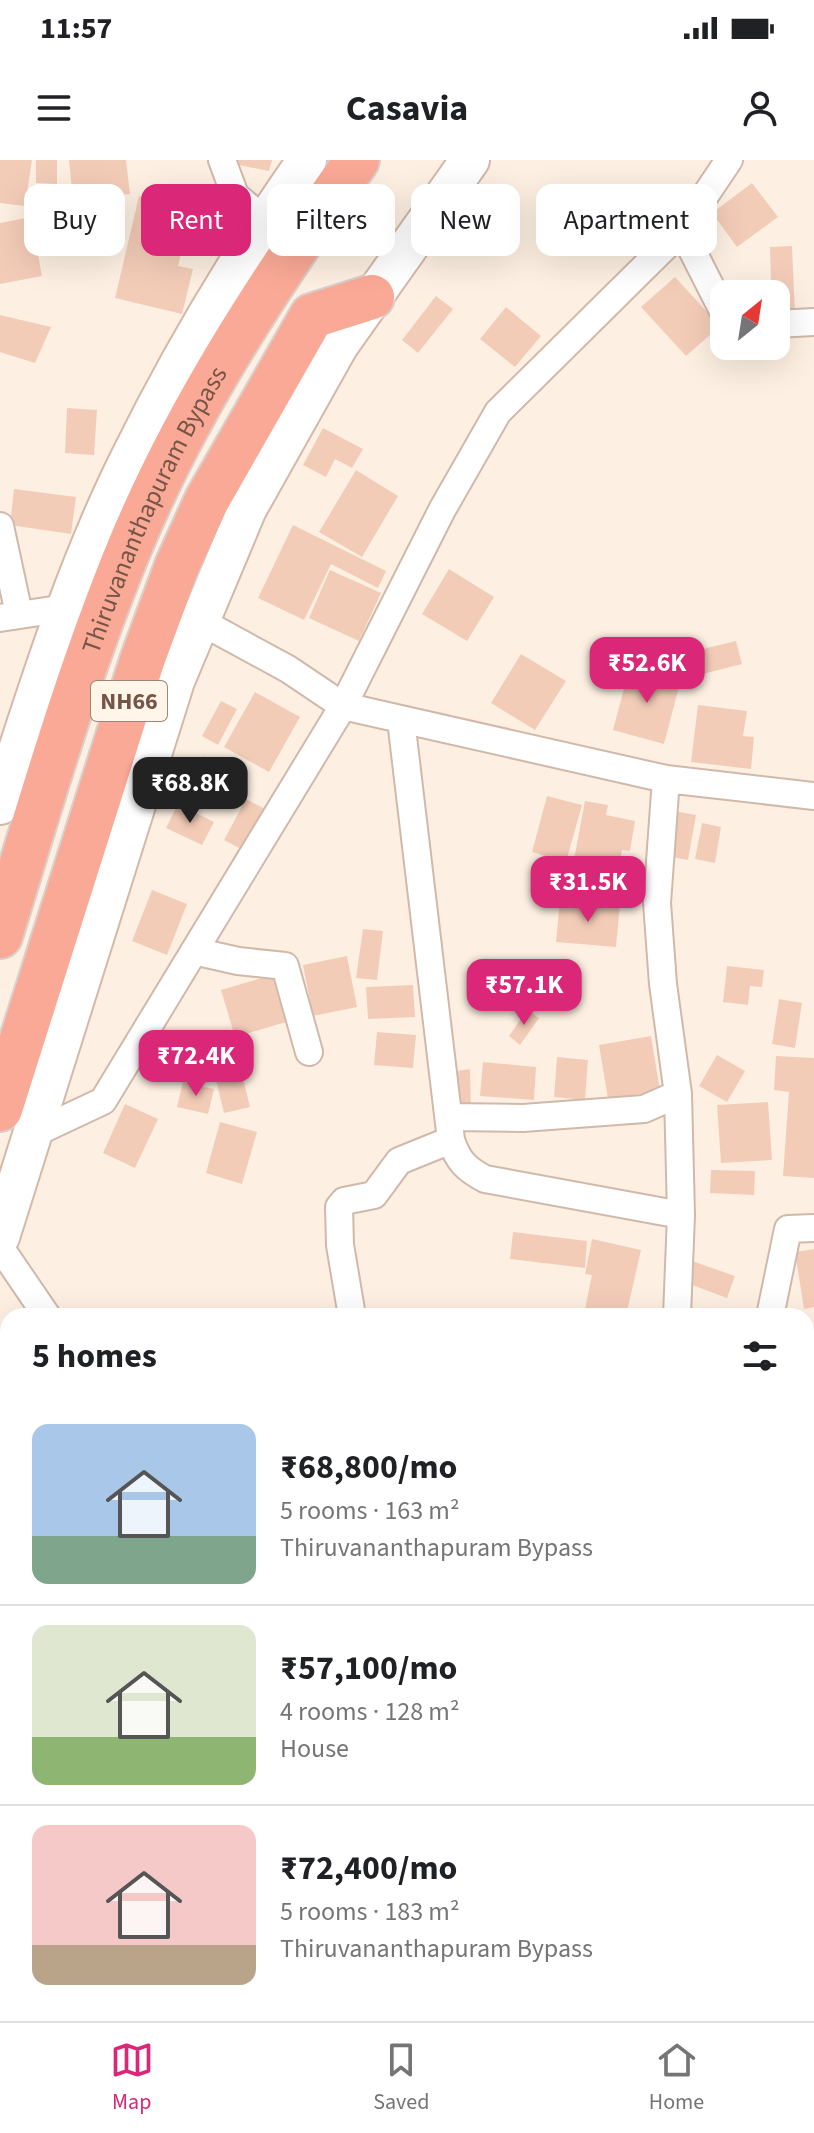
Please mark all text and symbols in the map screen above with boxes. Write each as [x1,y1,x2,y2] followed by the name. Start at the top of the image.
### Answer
[40,7,112,50] text: 11:57
[346,83,468,134] text: Casavia
[32,86,76,130] icon: menu
[738,86,782,130] icon: person
[24,184,125,256] chip: Buy
[141,184,251,256] chip: Rent
[267,184,395,256] chip: Filters
[411,184,520,256] chip: New
[536,184,717,256] chip: Apartment
[710,280,790,360] north arrow
[710,280,790,360] map controls
[72,359,236,659] street label: Thiruvananthapuram Bypass
[582,637,712,705] pin: ₹52.6K
[608,644,686,681] text: ₹52.6K
[91,681,167,721] road number: NH66
[125,757,255,825] pin: ₹68.8K
[151,764,229,801] text: ₹68.8K
[523,856,653,924] pin: ₹31.5K
[549,863,627,900] text: ₹31.5K
[459,959,589,1027] pin: ₹57.1K
[485,966,563,1003] text: ₹57.1K
[131,1030,261,1098] pin: ₹72.4K
[157,1037,235,1074] text: ₹72.4K
[32,1332,157,1381] text: 5 homes
[738,1334,782,1378] icon: filters
[280,1443,457,1492] text: ₹68,800/mo
[96,1456,192,1552] icon: home
[280,1492,459,1529] text: 5 rooms · 163 m²
[280,1529,593,1566] text: Thiruvananthapuram Bypass
[280,1644,457,1693] text: ₹57,100/mo
[96,1657,192,1753] icon: home
[280,1693,459,1730] text: 4 rooms · 128 m²
[280,1730,349,1767] text: House
[280,1844,457,1893] text: ₹72,400/mo
[96,1857,192,1953] icon: home
[280,1893,459,1930] text: 5 rooms · 183 m²
[280,1930,593,1967] text: Thiruvananthapuram Bypass
[110,2038,154,2118] tab: Map
[373,2038,429,2118] tab: Saved
[649,2038,704,2118] tab: Home

